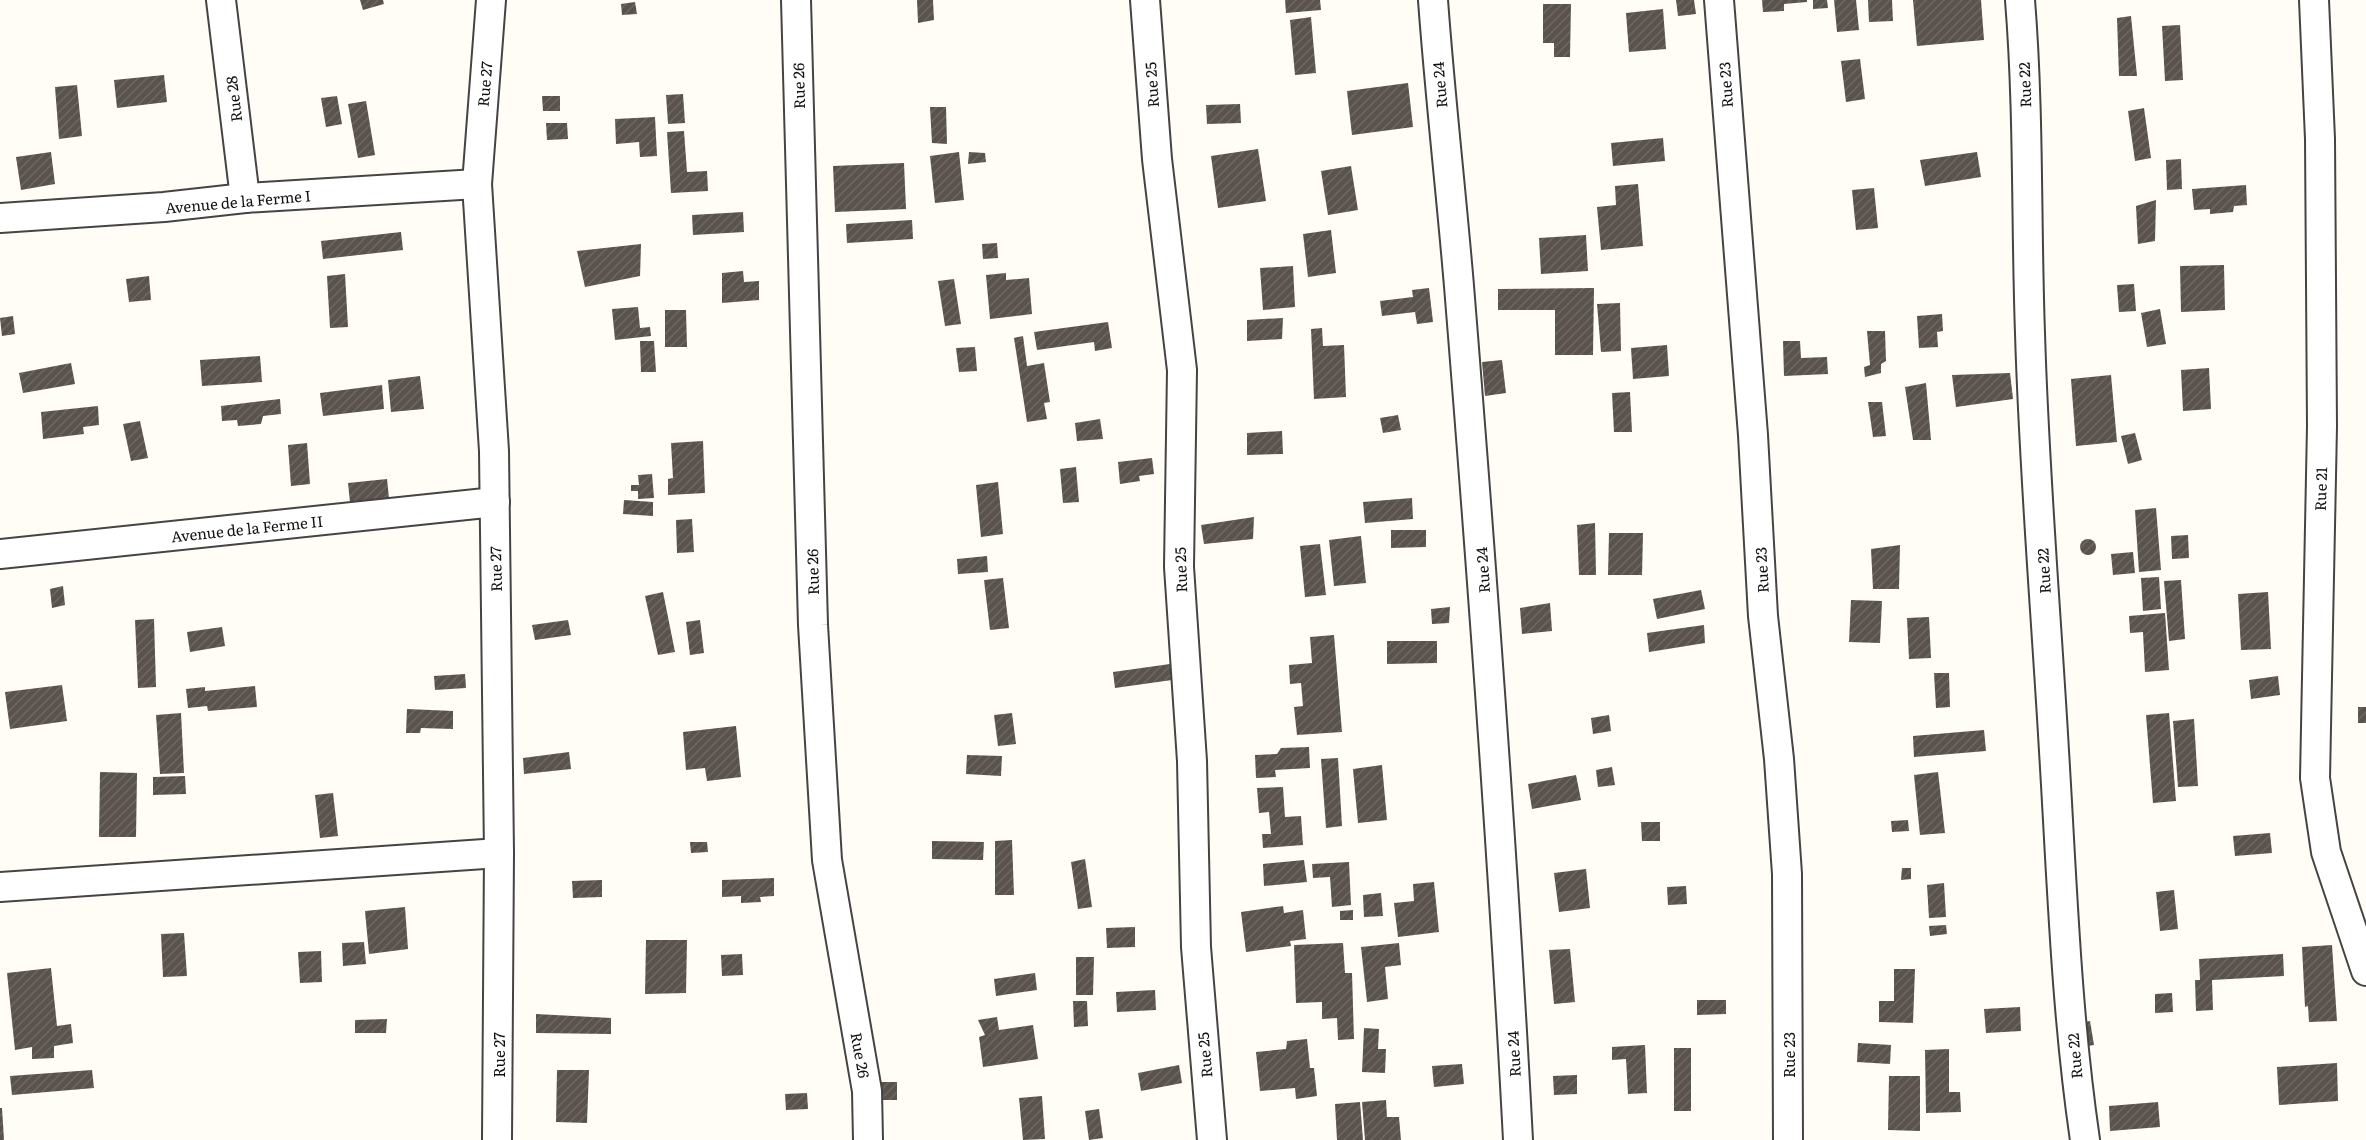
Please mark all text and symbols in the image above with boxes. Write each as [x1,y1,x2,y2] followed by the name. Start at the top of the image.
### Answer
[471,60,497,108] street label: Rue 27
[1138,61,1164,109] street label: Rue 25
[1426,61,1452,109] street label: Rue 24
[1712,61,1738,109] street label: Rue 23
[2012,61,2036,108] street label: Rue 22
[786,63,810,109] street label: Rue 26
[219,75,247,123] street label: Rue 28
[164,183,312,219] street label: Avenue de la Ferme I
[2308,467,2332,511] street label: Rue 21
[170,509,324,547] street label: Avenue de la Ferme II
[483,546,507,592] street label: Rue 27
[1168,546,1192,593] street label: Rue 25
[1469,546,1495,594] street label: Rue 24
[1748,546,1774,594] street label: Rue 23
[2030,547,2056,594] street label: Rue 22
[800,549,824,595] street label: Rue 26
[846,1030,876,1080] street label: Rue 26
[1500,1030,1526,1078] street label: Rue 24
[1191,1031,1217,1079] street label: Rue 25
[487,1032,510,1078] street label: Rue 27
[1777,1032,1800,1078] street label: Rue 23
[2061,1032,2087,1080] street label: Rue 22

